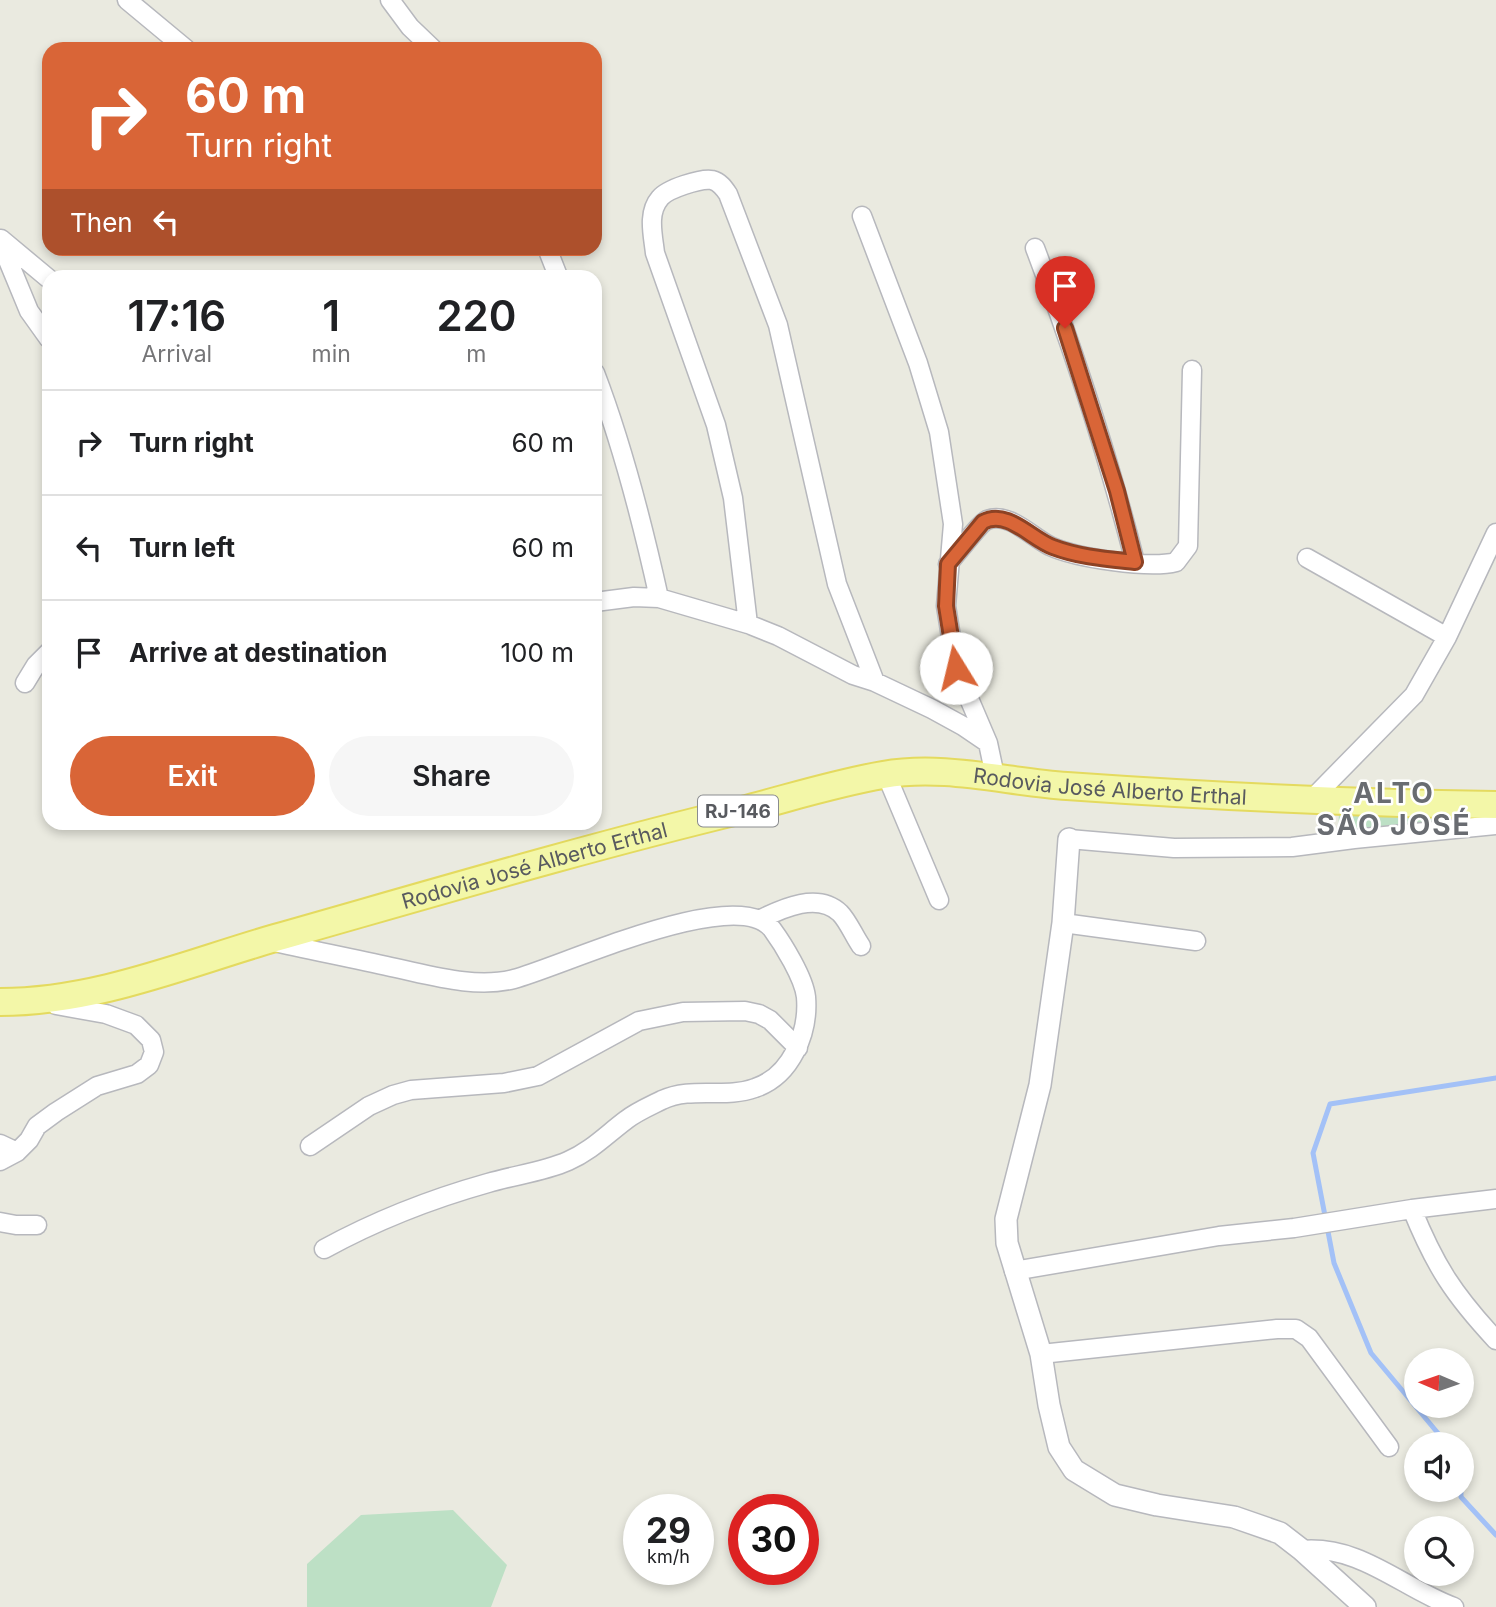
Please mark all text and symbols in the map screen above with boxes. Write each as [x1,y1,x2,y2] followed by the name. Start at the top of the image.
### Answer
[185,66,306,125] text: 60 m
[70,70,161,161] icon: right
[185,126,332,165] text: Turn right
[147,203,185,241] icon: left
[70,207,133,238] text: Then
[1035,256,1095,328] pin
[1046,267,1084,305] icon: arrive
[128,290,226,341] text: 17:16
[322,290,340,341] text: 1
[436,290,516,341] text: 220
[141,340,212,368] text: Arrival
[312,340,351,368] text: min
[466,340,487,368] text: m
[70,424,108,462] icon: right
[129,427,254,458] text: Turn right
[511,427,574,458] text: 60 m
[70,529,108,567] icon: left
[129,532,235,563] text: Turn left
[511,532,574,563] text: 60 m
[919,631,993,705] position arrow
[70,634,108,672] icon: arrive
[129,637,388,668] text: Arrive at destination
[501,637,574,668] text: 100 m
[70,736,315,816] button: Exit
[329,736,574,816] button: Share
[972,762,1247,809] street label: Rodovia José Alberto Erthal
[1316,776,1472,842] district label: ALTO SÃO JOSÉ
[698,796,778,826] road number: RJ-146
[399,817,670,914] street label: Rodovia José Alberto Erthal
[1404,1348,1474,1418] north arrow
[1404,1348,1474,1586] map controls
[1404,1432,1474,1502] button: sound
[728,1494,819,1585] speed limit sign: 30
[646,1509,691,1551] text: 29
[1404,1516,1474,1586] button: search
[647,1546,690,1567] text: km/h

